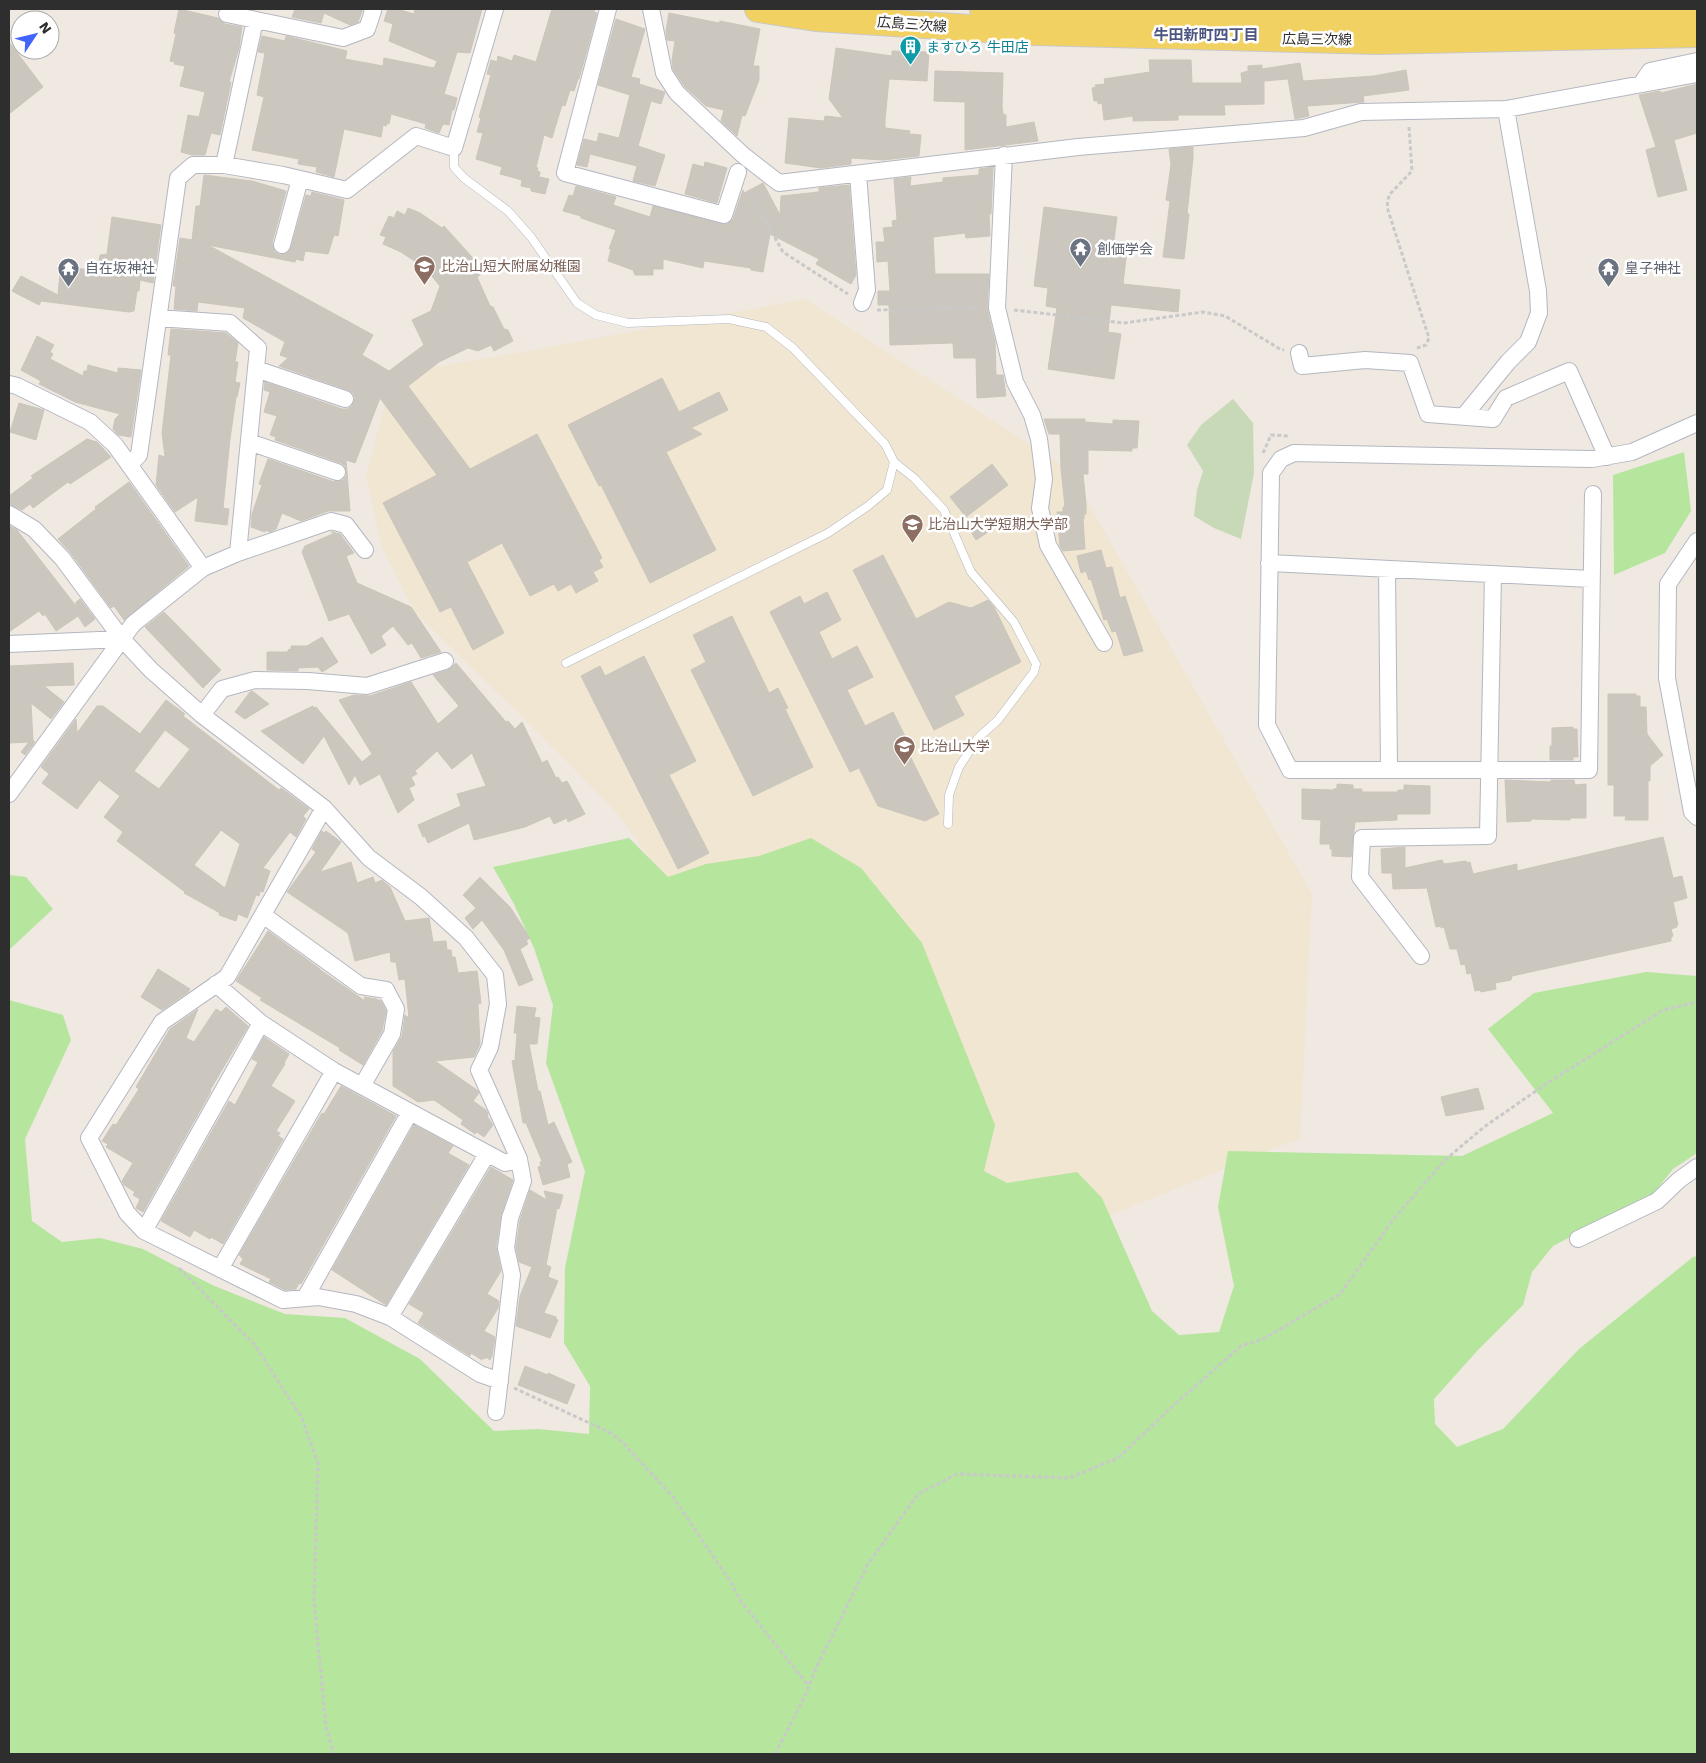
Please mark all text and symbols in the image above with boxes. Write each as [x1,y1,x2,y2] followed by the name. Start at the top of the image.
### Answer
[10,10,60,60] north arrow
[877,14,947,34] street label: 広島三次線
[36,19,55,36] text: N
[1153,26,1259,44] district label: 牛田新町四丁目
[1282,30,1352,48] street label: 広島三次線
[898,35,922,66] building icon: ますひろ 牛田店
[926,39,1029,55] place label: ますひろ 牛田店
[1069,237,1093,268] temple icon: 創価学会
[1097,241,1153,257] place label: 創価学会
[413,254,437,285] school or university icon: 比治山短大附属幼稚園
[57,256,81,287] temple icon: 自在坂神社
[1597,256,1621,287] temple icon: 皇子神社
[441,258,581,274] place label: 比治山短大附属幼稚園
[85,260,155,276] place label: 自在坂神社
[1625,260,1681,276] place label: 皇子神社
[900,512,924,543] school or university icon: 比治山大学短期大学部
[928,516,1068,532] place label: 比治山大学短期大学部
[892,734,916,765] school or university icon: 比治山大学
[920,738,990,754] place label: 比治山大学

